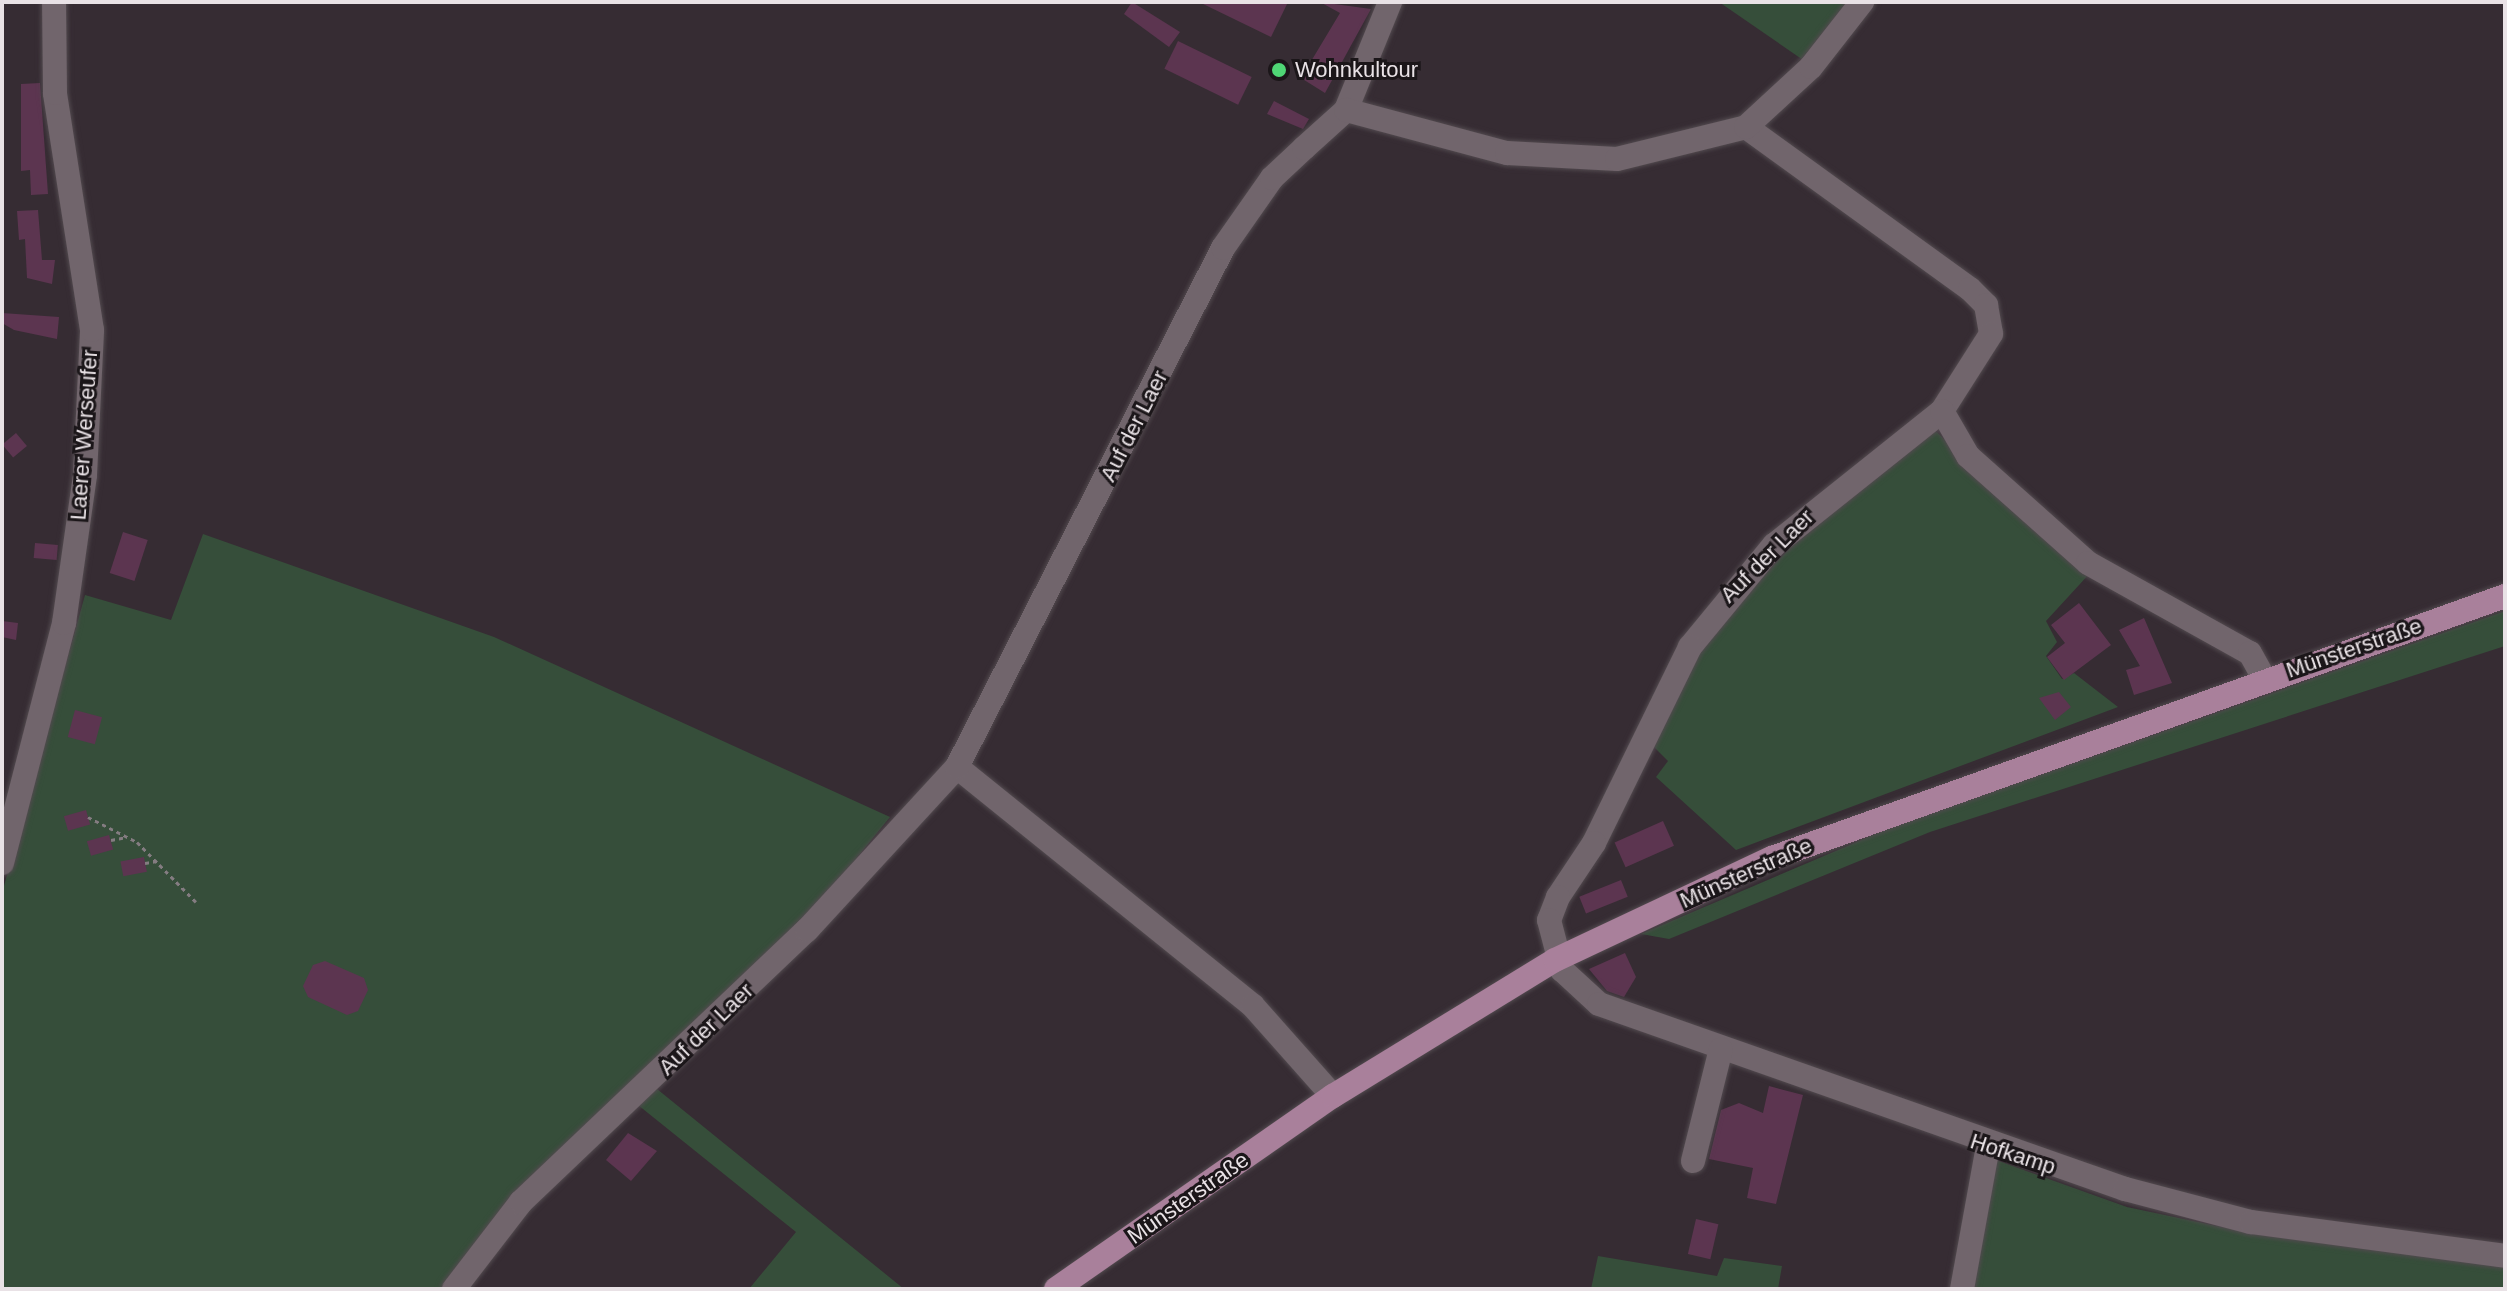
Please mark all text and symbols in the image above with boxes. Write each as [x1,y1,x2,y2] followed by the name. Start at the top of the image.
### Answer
[1295,57,1418,83] place label: Wohnkultour
[1270,61,1288,79] marker: Wohnkultour
[65,349,103,521] street label: Laerer Werseufer
[1095,366,1173,486] street label: Auf der Laer
[1715,504,1819,608] street label: Auf der Laer
[2283,612,2425,684] street label: Münsterstraße
[1676,832,1816,914] street label: Münsterstraße
[653,977,759,1081] street label: Auf der Laer
[1967,1128,2059,1180] street label: Hofkamp
[1122,1147,1254,1249] street label: Münsterstraße

